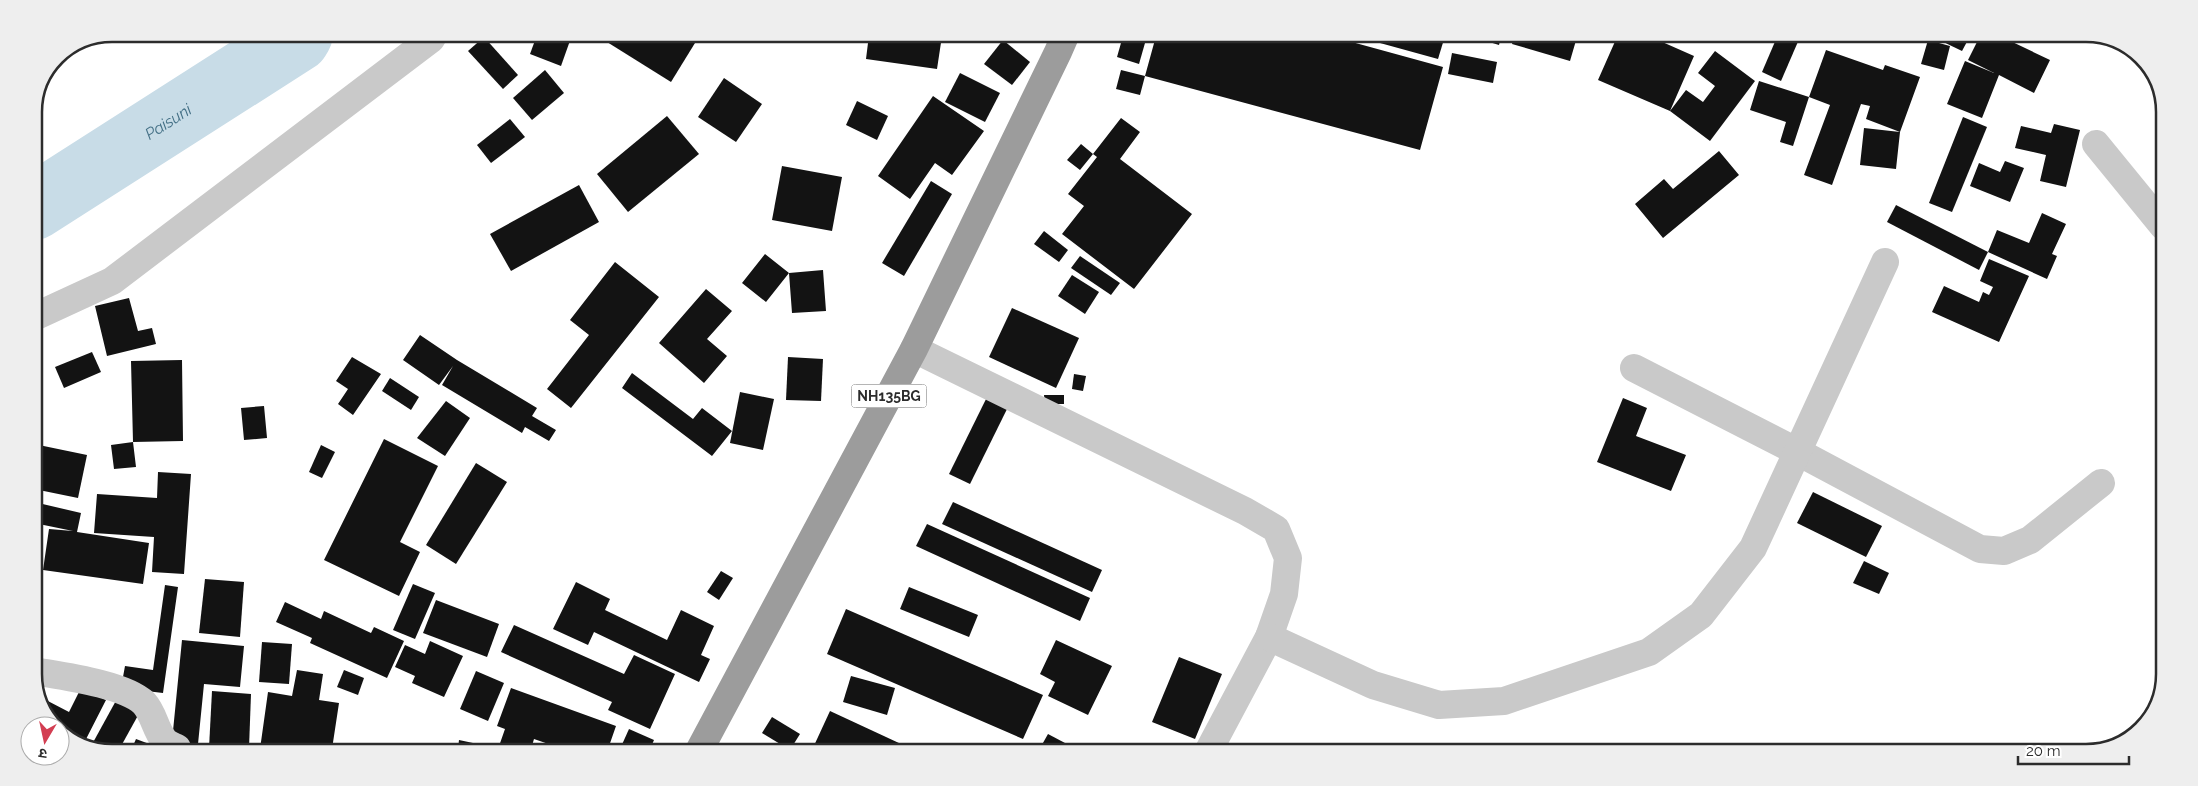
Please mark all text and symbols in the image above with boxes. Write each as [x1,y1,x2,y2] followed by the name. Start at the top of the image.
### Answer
[141,100,196,144] water label: Paisuni
[852,384,926,408] road number: NH135BG
[20,716,70,766] north arrow
[2018,734,2129,766] scale bar
[2026,742,2061,760] text: 20 m
[37,745,48,762] text: उ

